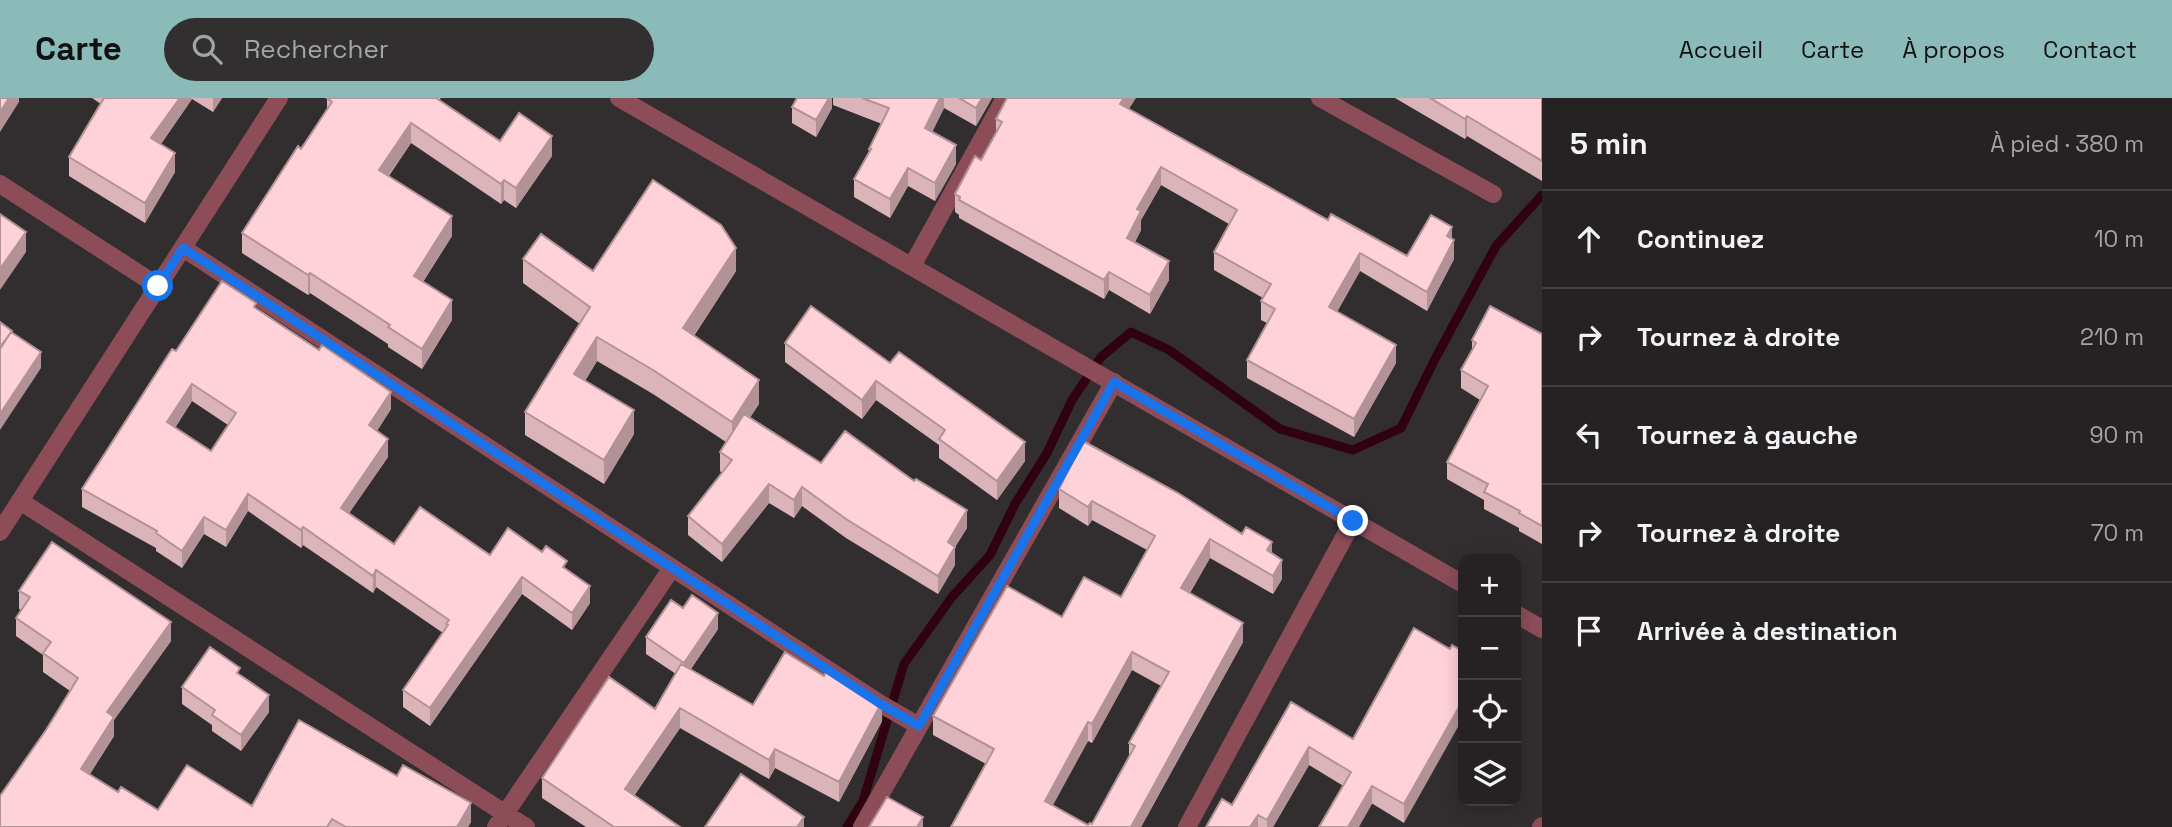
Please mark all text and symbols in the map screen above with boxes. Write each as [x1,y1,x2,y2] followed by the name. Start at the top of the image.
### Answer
[164,18,654,81] search box
[35,28,122,70] text: Carte
[188,30,226,68] icon: search
[244,32,389,66] text: Rechercher
[1679,34,1763,65] text: Accueil
[1801,34,1864,65] text: Carte
[1902,34,2005,65] text: À propos
[2043,34,2137,65] text: Contact
[1570,124,1648,163] text: 5 min
[1990,129,2144,159] text: À pied · 380 m
[1570,220,1608,258] icon: ahead
[1637,222,1764,256] text: Continuez
[2094,224,2144,254] text: 10 m
[142,270,173,301] route start
[1570,318,1608,356] icon: right
[1637,320,1840,354] text: Tournez à droite
[2080,322,2144,352] text: 210 m
[1570,416,1608,454] icon: left
[1637,418,1858,452] text: Tournez à gauche
[2089,420,2144,450] text: 90 m
[1337,505,1368,536] route end
[1570,514,1608,552] icon: right
[1637,516,1840,550] text: Tournez à droite
[2091,518,2144,548] text: 70 m
[1458,554,1521,806] map controls
[1458,554,1521,617] button: +
[1570,612,1608,650] icon: arrive
[1637,614,1898,648] text: Arrivée à destination
[1458,617,1521,680] button: −
[1458,680,1521,743] button: locate
[1458,743,1521,806] button: layers

